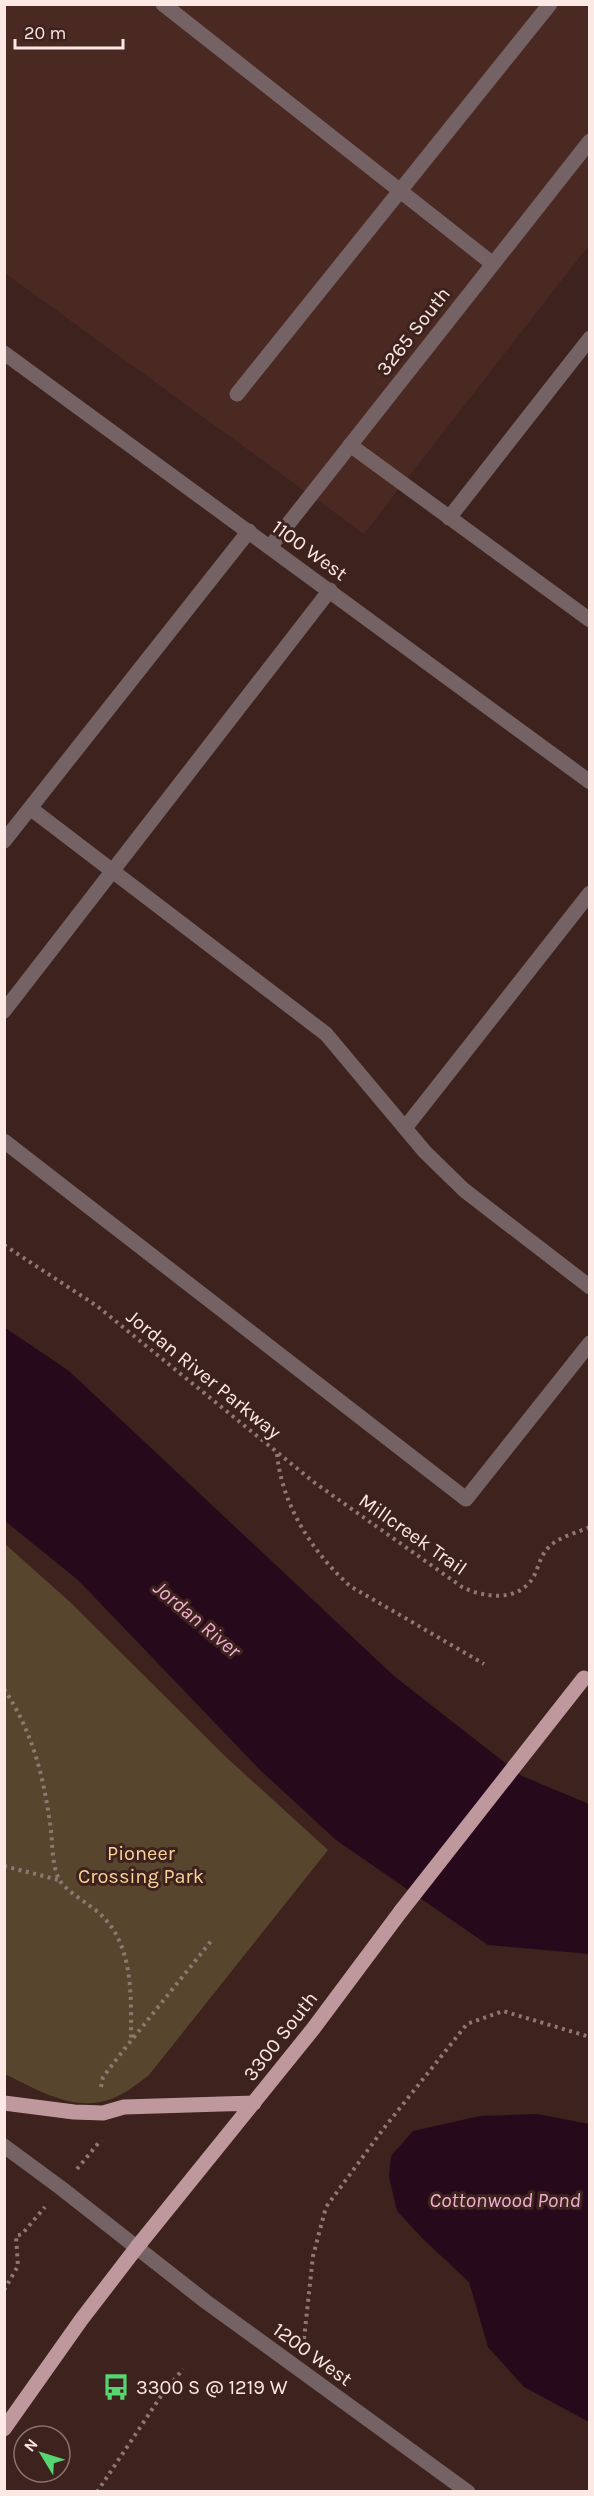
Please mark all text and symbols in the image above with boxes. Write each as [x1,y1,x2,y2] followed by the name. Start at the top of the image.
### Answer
[15,12,123,50] scale bar
[24,22,66,44] text: 20 m
[372,283,455,380] street label: 3265 South
[268,515,352,586] street label: 1100 West
[122,1305,285,1444] street label: Jordan River Parkway
[354,1489,471,1580] street label: Millcreek Trail
[148,1576,246,1663] water label: Jordan River
[78,1842,204,1888] park label: Pioneer Crossing Park
[238,1987,322,2085] street label: 3300 South
[429,2188,581,2212] water label: Cottonwood Pond
[269,2318,357,2391] street label: 1200 West
[101,2372,131,2402] bus stop icon: 3300 S @ 1219 W
[136,2376,288,2399] place label: 3300 S @ 1219 W
[12,2424,72,2484] north arrow
[20,2435,42,2455] text: N

